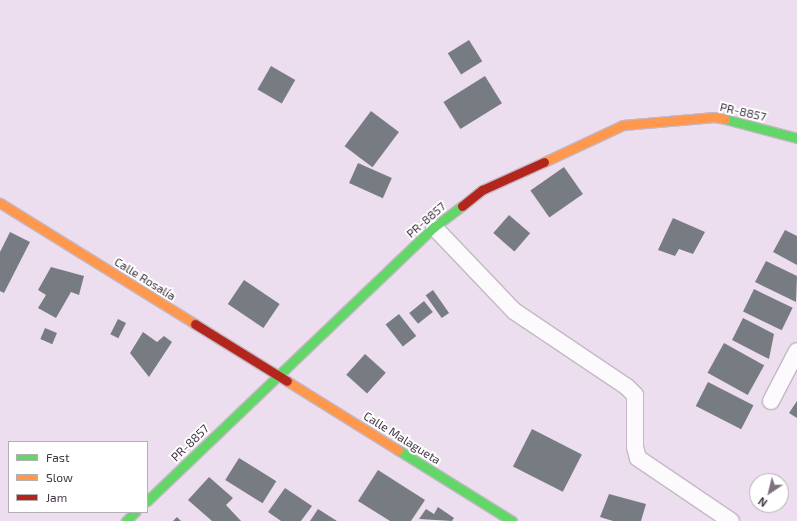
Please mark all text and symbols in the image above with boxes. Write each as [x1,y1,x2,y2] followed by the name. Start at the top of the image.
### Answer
[718,100,768,124] street label: PR-8857
[404,199,448,241] street label: PR-8857
[112,254,178,304] street label: Calle Rosalía
[361,409,443,467] street label: Calle Malagueta
[168,421,212,465] street label: PR-8857
[8,441,148,513] legend
[46,450,69,464] text: Fast
[46,470,73,484] text: Slow
[749,473,789,513] north arrow
[46,490,67,504] text: Jam
[755,495,769,510] text: N

